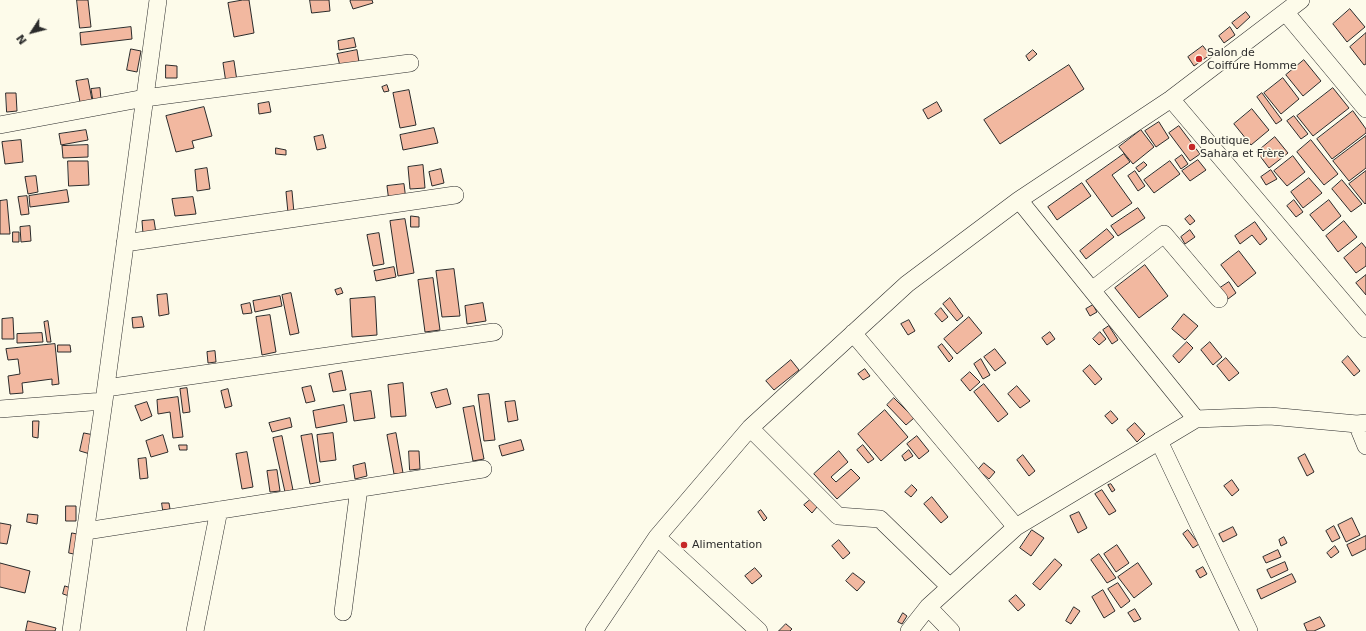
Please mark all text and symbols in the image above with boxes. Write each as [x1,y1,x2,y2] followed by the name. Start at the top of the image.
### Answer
[12,12,52,52] north arrow
[14,32,30,47] text: N
[1207,46,1297,72] place label: Salon de Coiffure Homme
[1194,54,1204,64] marker: Salon de Coiffure Homme
[1200,134,1284,160] place label: Boutique Sahara et Frère
[1187,142,1197,152] marker: Boutique Sahara et Frère
[692,538,762,552] place label: Alimentation
[679,540,689,550] marker: Alimentation

